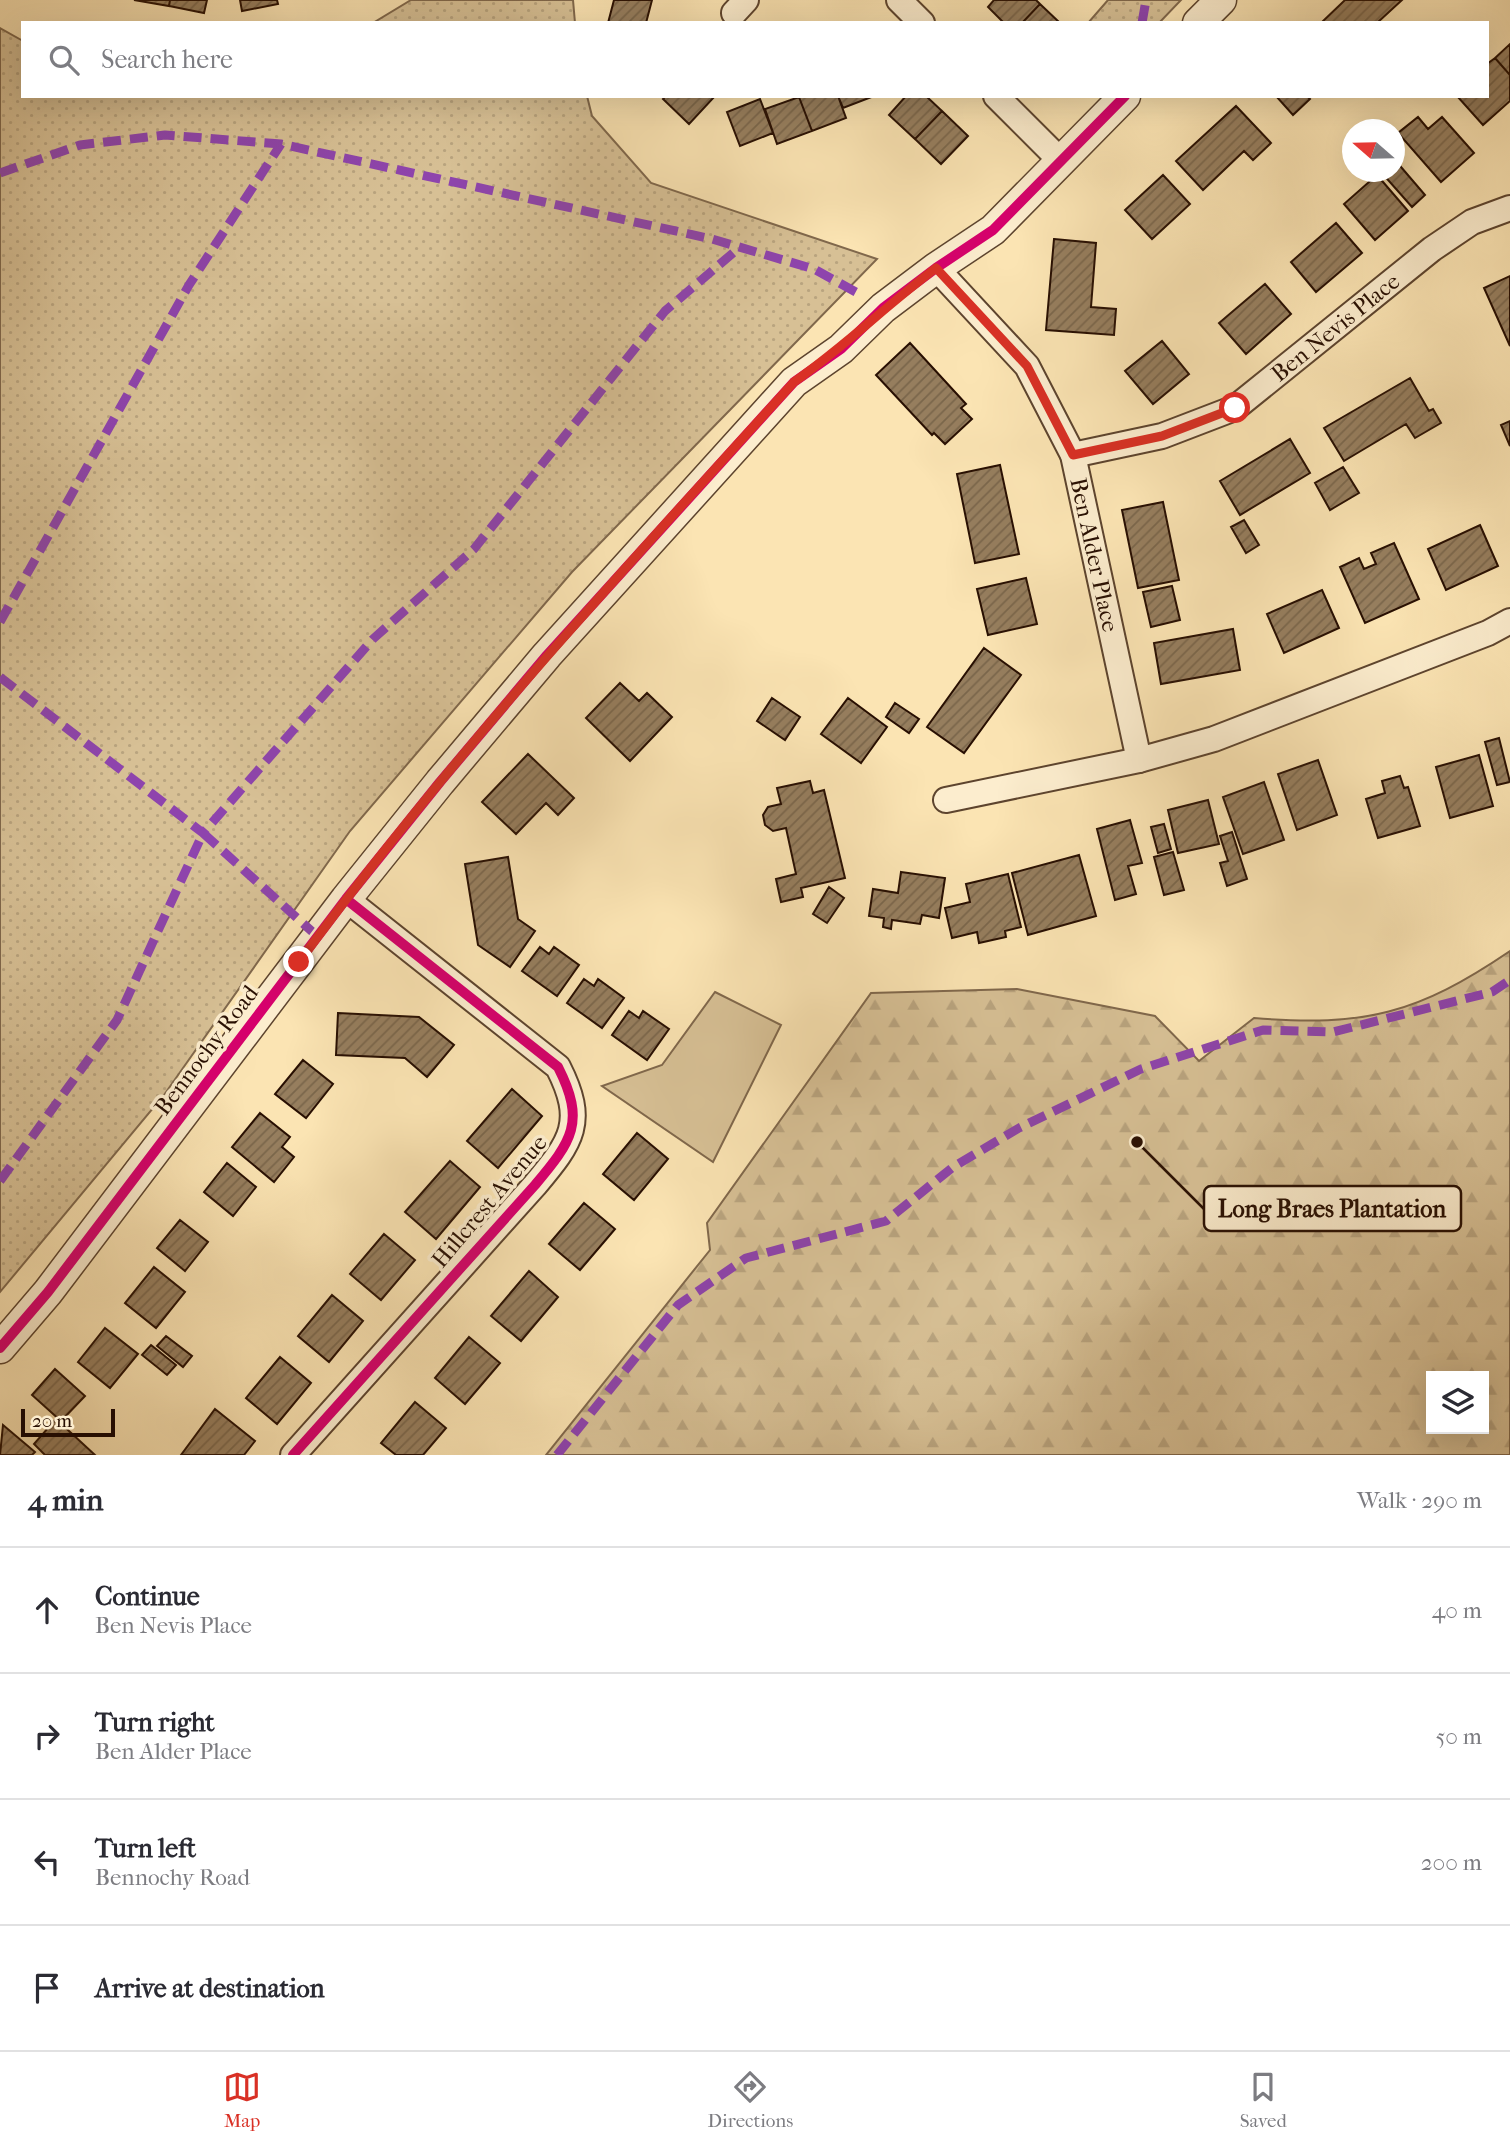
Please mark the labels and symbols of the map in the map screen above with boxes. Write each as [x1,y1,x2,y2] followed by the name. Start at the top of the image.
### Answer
[1342,119,1405,182] north arrow
[1266,268,1405,387] street label: Ben Nevis Place
[1219,392,1250,423] route start
[1064,475,1124,634] street label: Ben Alder Place
[283,946,314,977] route end
[149,980,264,1120] street label: Bennochy Road
[426,1130,553,1273] street label: Hillcrest Avenue
[1204,1186,1461,1231] callout: Long Braes Plantation
[1218,1195,1447,1223] text: Long Braes Plantation
[21,1406,116,1438] scale bar

